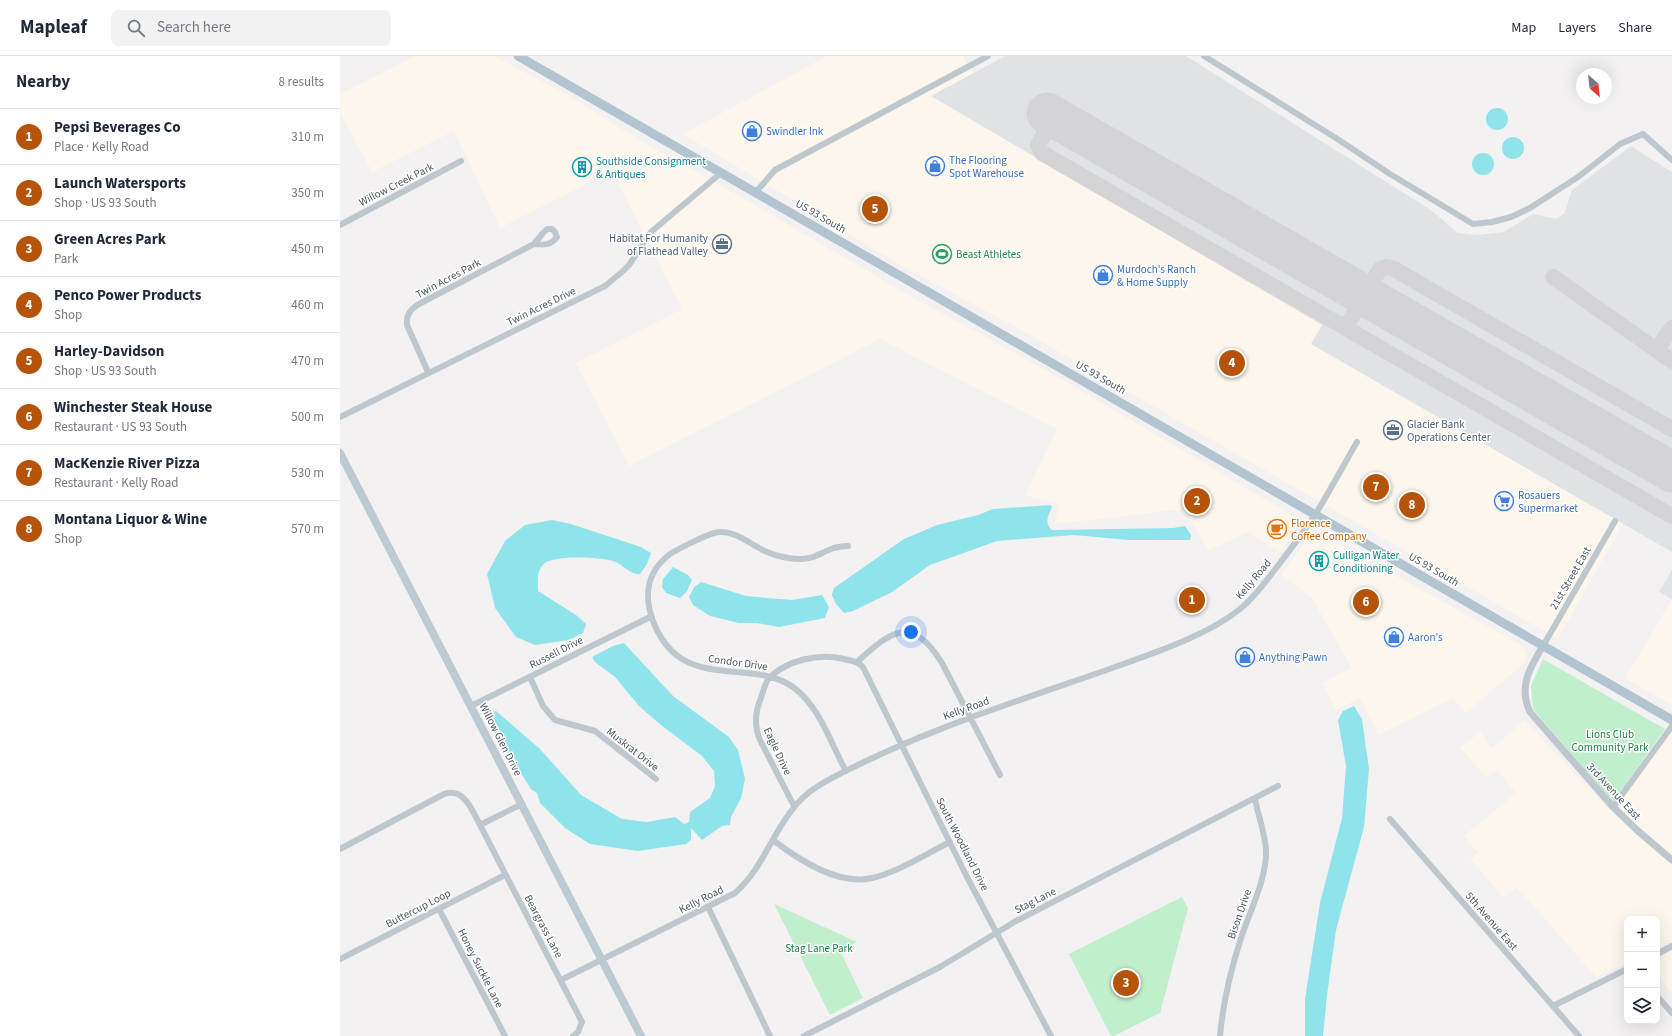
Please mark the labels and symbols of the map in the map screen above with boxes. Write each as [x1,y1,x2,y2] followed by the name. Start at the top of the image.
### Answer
[1576,68,1612,104] north arrow
[741,120,763,142] shop icon: Swindler Ink
[766,124,824,139] place label: Swindler Ink
[949,153,1024,181] place label: The Flooring Spot Warehouse
[596,154,706,182] place label: Southside Consignment & Antiques
[924,155,946,177] shop icon: The Flooring Spot Warehouse
[571,156,593,178] building icon: Southside Consignment & Antiques
[356,159,437,210] street label: Willow Creek Park
[862,194,888,224] pin: 5
[793,196,849,237] street label: US 93 South
[609,231,708,259] place label: Habitat For Humanity of Flathead Valley
[711,233,733,255] office icon: Habitat For Humanity of Flathead Valley
[931,243,953,265] sports icon: Beast Athletes
[956,247,1021,262] place label: Beast Athletes
[413,255,484,302] street label: Twin Acres Park
[1117,262,1196,290] place label: Murdoch's Ranch & Home Supply
[1092,264,1114,286] shop icon: Murdoch's Ranch & Home Supply
[504,283,579,330] street label: Twin Acres Drive
[1219,348,1245,378] pin: 4
[1073,357,1129,398] street label: US 93 South
[1407,417,1491,445] place label: Glacier Bank Operations Center
[1382,419,1404,441] office icon: Glacier Bank Operations Center
[1363,472,1389,502] pin: 7
[1184,486,1210,516] pin: 2
[1518,488,1578,516] place label: Rosauers Supermarket
[1399,490,1425,520] pin: 8
[1493,490,1515,512] supermarket icon: Rosauers Supermarket
[1291,516,1367,544] place label: Florence Coffee Company
[1266,518,1288,540] cafe icon: Florence Coffee Company
[1546,544,1595,613] street label: 21st Street East
[1333,548,1399,576] place label: Culligan Water Conditioning
[1406,549,1462,590] street label: US 93 South
[1308,550,1330,572] building icon: Culligan Water Conditioning
[1232,556,1275,603] street label: Kelly Road
[1179,585,1205,615] pin: 1
[1353,587,1379,617] pin: 6
[901,622,921,642] your location
[1383,626,1405,648] shop icon: Aaron's
[1408,630,1443,645] place label: Aaron's
[527,632,586,672] street label: Russell Drive
[1234,646,1256,668] shop icon: Anything Pawn
[1259,650,1328,665] place label: Anything Pawn
[707,651,769,674] street label: Condor Drive
[941,693,991,724] street label: Kelly Road
[476,700,526,779] street label: Willow Glen Drive
[603,724,662,775] street label: Muskrat Drive
[760,725,795,778] street label: Eagle Drive
[1572,727,1649,755] park label: Lions Club Community Park
[1583,760,1644,823] street label: 3rd Avenue East
[933,795,993,894] street label: South Woodland Drive
[676,882,726,917] street label: Kelly Road
[1012,883,1059,917] street label: Stag Lane
[383,886,453,931] street label: Buttercup Loop
[1224,887,1255,941] street label: Bison Drive
[1462,889,1521,954] street label: 5th Avenue East
[521,892,567,961] street label: Beargrass Lane
[454,926,507,1011] street label: Honey Suckle Lane
[785,941,853,956] park label: Stag Lane Park
[1113,968,1139,998] pin: 3

